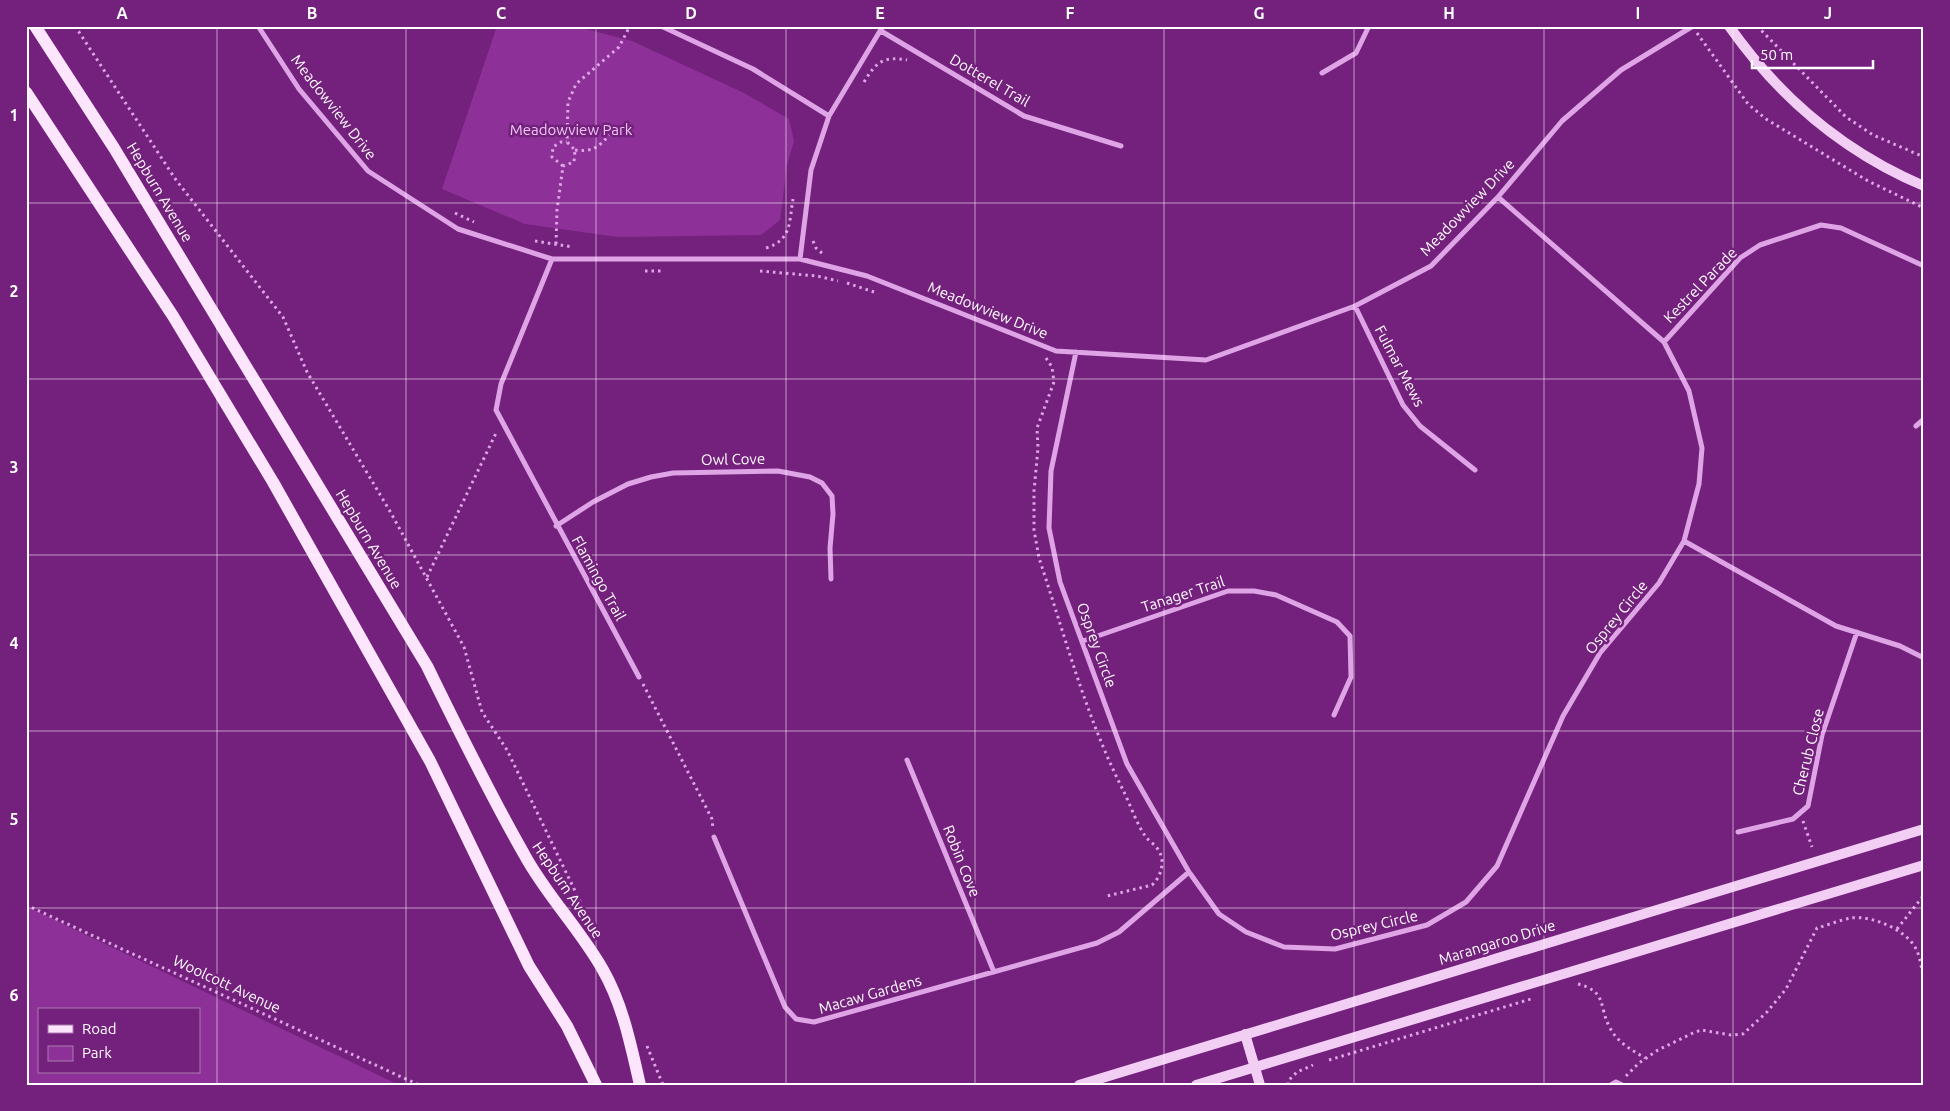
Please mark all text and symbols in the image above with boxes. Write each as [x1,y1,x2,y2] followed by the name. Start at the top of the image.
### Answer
[116,4,128,22] text: A
[307,4,317,22] text: B
[496,4,506,22] text: C
[685,4,697,22] text: D
[875,4,885,22] text: E
[1066,4,1075,22] text: F
[1253,4,1265,22] text: G
[1443,4,1455,22] text: H
[1636,4,1640,22] text: I
[1824,4,1832,22] text: J
[1752,38,1874,70] scale bar
[1760,46,1793,63] text: 50 m
[947,50,1033,110] street label: Dotterel Trail
[288,51,380,163] street label: Meadowview Drive
[9,106,19,124] text: 1
[510,121,633,138] park label: Meadowview Park
[124,139,196,245] street label: Hepburn Avenue
[1416,155,1518,259] street label: Meadowview Drive
[1660,244,1740,326] street label: Kestrel Parade
[925,278,1051,342] street label: Meadowview Drive
[9,282,19,300] text: 2
[1372,323,1428,409] street label: Fulmar Mews
[701,450,765,468] street label: Owl Cove
[9,458,19,476] text: 3
[333,486,405,592] street label: Hepburn Avenue
[569,533,629,623] street label: Flamingo Trail
[1139,573,1227,615] street label: Tanager Trail
[1581,577,1651,657] street label: Osprey Circle
[1074,600,1120,690] street label: Osprey Circle
[9,634,19,652] text: 4
[1789,707,1827,797] street label: Cherub Close
[9,810,19,828] text: 5
[940,823,984,899] street label: Robin Cove
[529,838,607,942] street label: Hepburn Avenue
[1329,907,1419,943] street label: Osprey Circle
[1437,916,1557,968] street label: Marangaroo Drive
[171,952,283,1016] street label: Woolcott Avenue
[817,971,923,1017] street label: Macaw Gardens
[9,986,19,1004] text: 6
[38,1008,200,1074] legend
[82,1020,117,1037] text: Road
[82,1044,112,1061] text: Park

